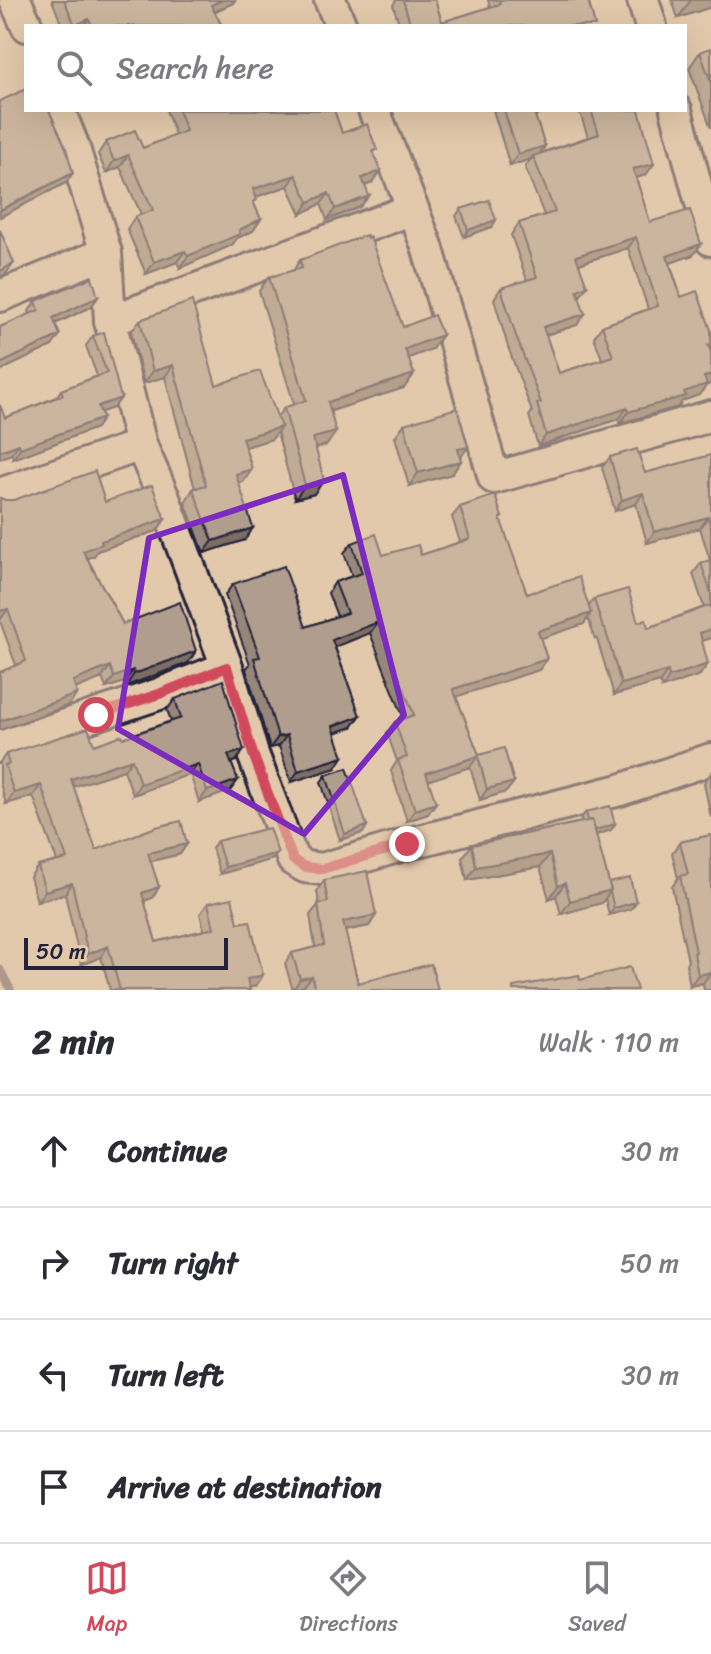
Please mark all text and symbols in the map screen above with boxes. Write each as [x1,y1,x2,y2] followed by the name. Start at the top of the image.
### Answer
[24,24,687,112] search box
[116,41,274,95] text: Search here
[52,46,96,90] icon: search
[78,697,114,733] route start
[389,826,425,862] route end
[36,932,86,971] text: 50 m
[24,934,228,970] scale bar
[32,1012,114,1072] text: 2 min
[539,1019,679,1065] text: Walk · 110 m
[108,1124,227,1178] text: Continue
[622,1128,679,1174] text: 30 m
[32,1129,76,1173] icon: ahead
[108,1236,238,1290] text: Turn right
[620,1240,679,1286] text: 50 m
[32,1241,76,1285] icon: right
[108,1348,224,1402] text: Turn left
[622,1352,679,1398] text: 30 m
[32,1353,76,1397] icon: left
[108,1460,382,1514] text: Arrive at destination
[32,1465,76,1509] icon: arrive
[85,1556,129,1643] tab: Map
[299,1556,398,1643] tab: Directions
[568,1556,626,1643] tab: Saved

